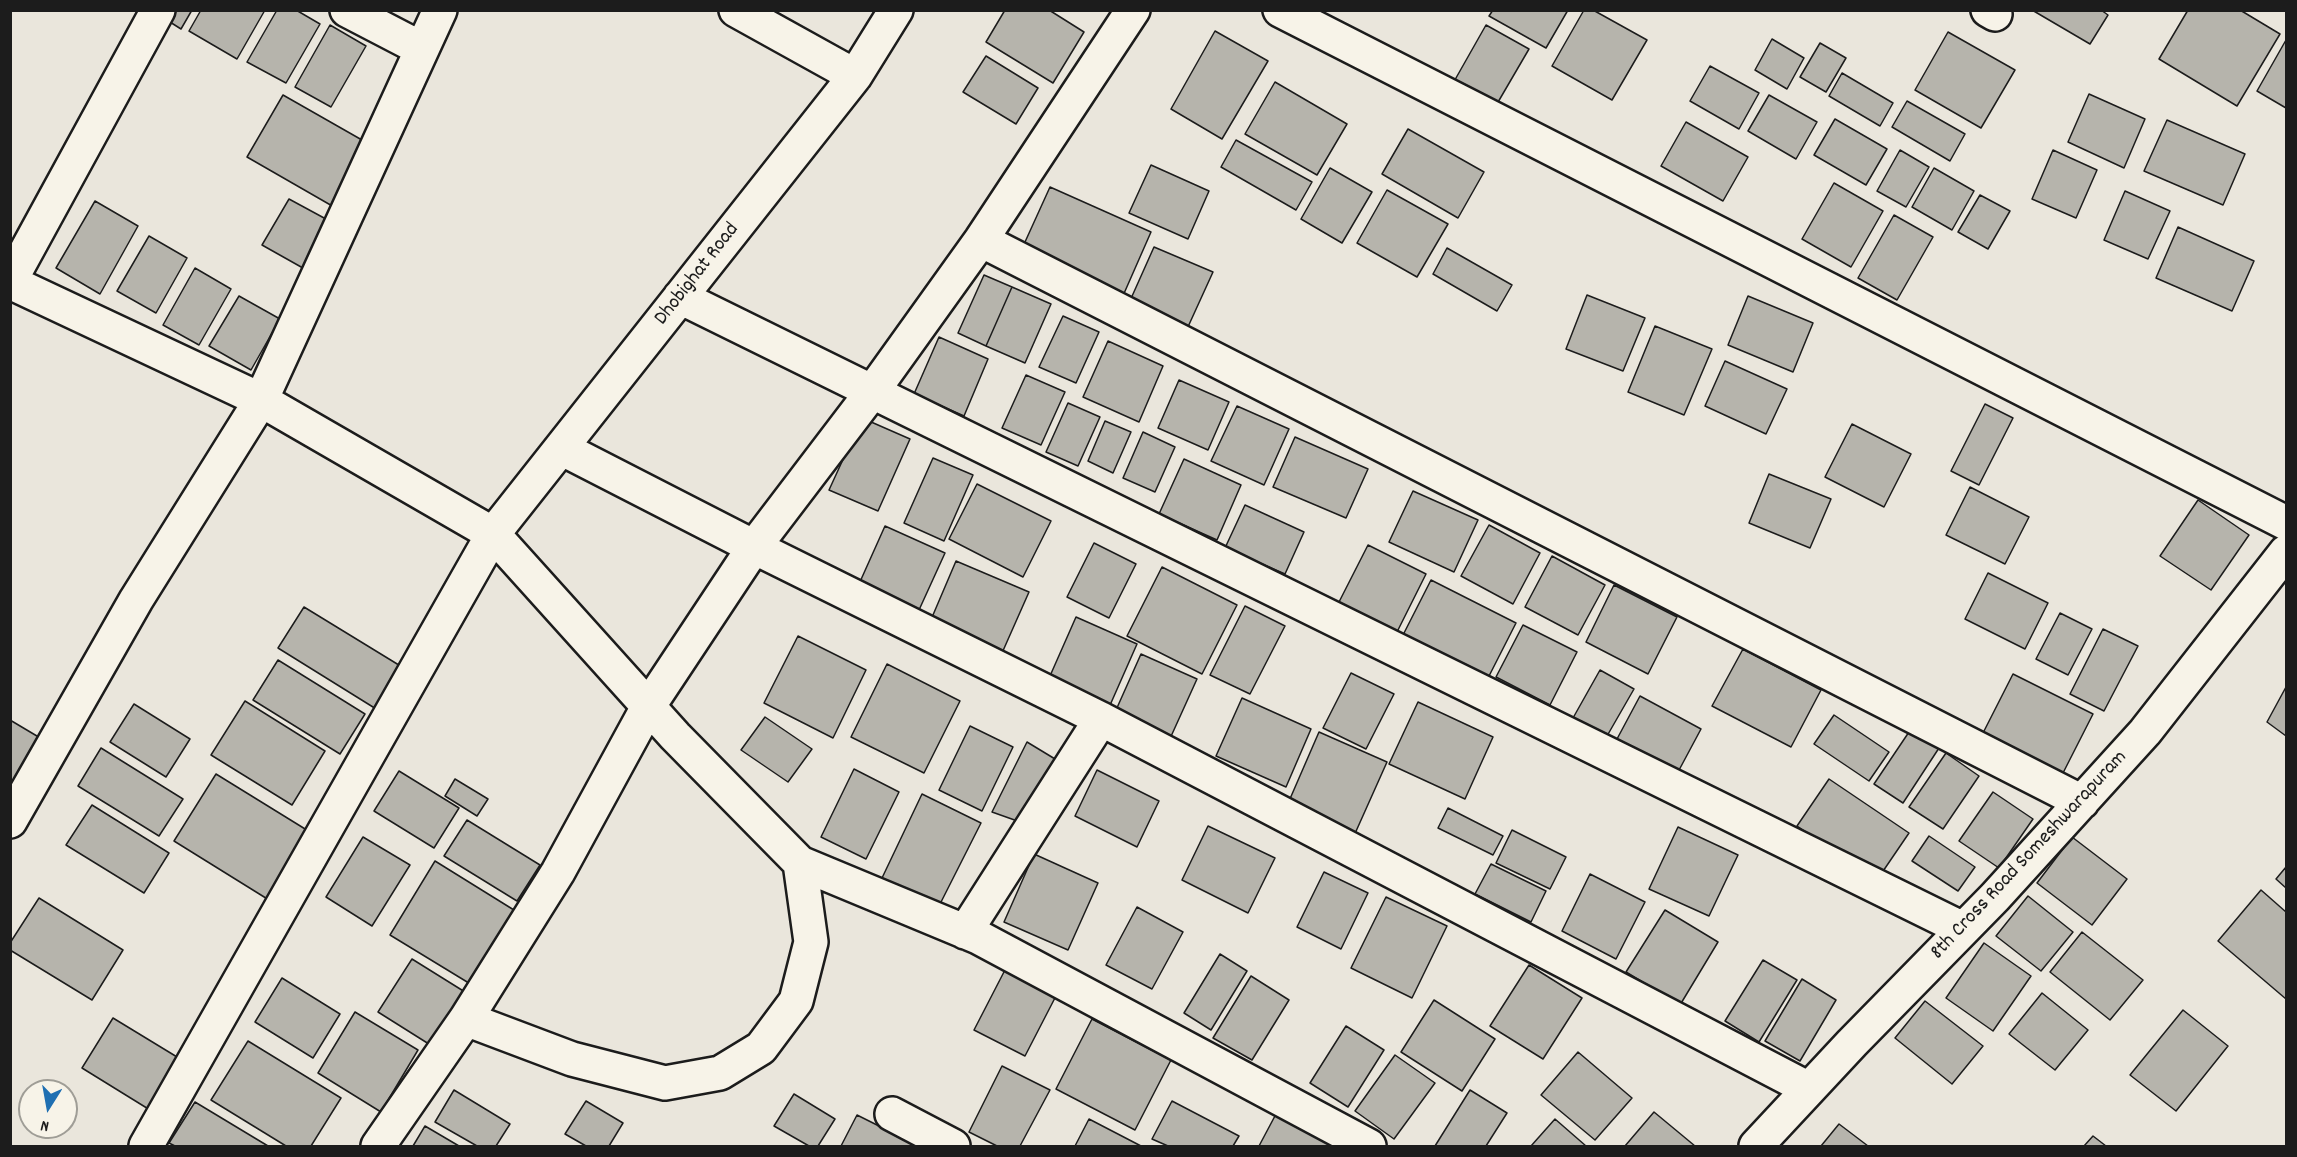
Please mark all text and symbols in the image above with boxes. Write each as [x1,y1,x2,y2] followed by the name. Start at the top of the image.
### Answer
[650,219,746,331] street label: Dhobighat Road
[1926,746,2134,966] street label: 8th Cross Road Someshwarapuram
[18,1079,78,1139] north arrow
[39,1113,51,1137] text: N

